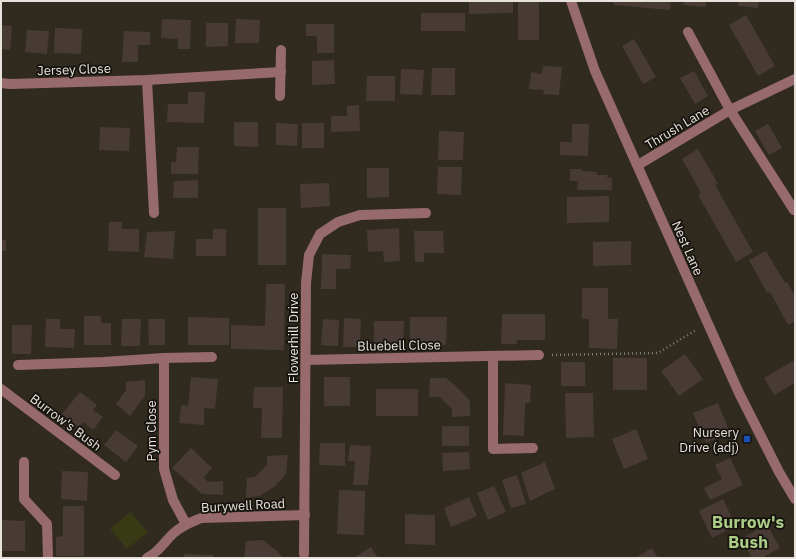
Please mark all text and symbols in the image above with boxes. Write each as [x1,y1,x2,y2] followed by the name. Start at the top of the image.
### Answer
[37,60,111,79] street label: Jersey Close
[642,102,712,153] street label: Thrush Lane
[668,218,707,278] street label: Nest Lane
[285,293,302,383] street label: Flowerhill Drive
[357,336,441,355] street label: Bluebell Close
[27,390,105,455] street label: Burrow's Bush
[143,400,160,462] street label: Pym Close
[679,424,740,456] place label: Nursery Drive (adj)
[742,434,752,444] marker: Nursery Drive (adj)
[200,495,286,516] street label: Burywell Road
[712,511,785,553] district label: Burrow's Bush

